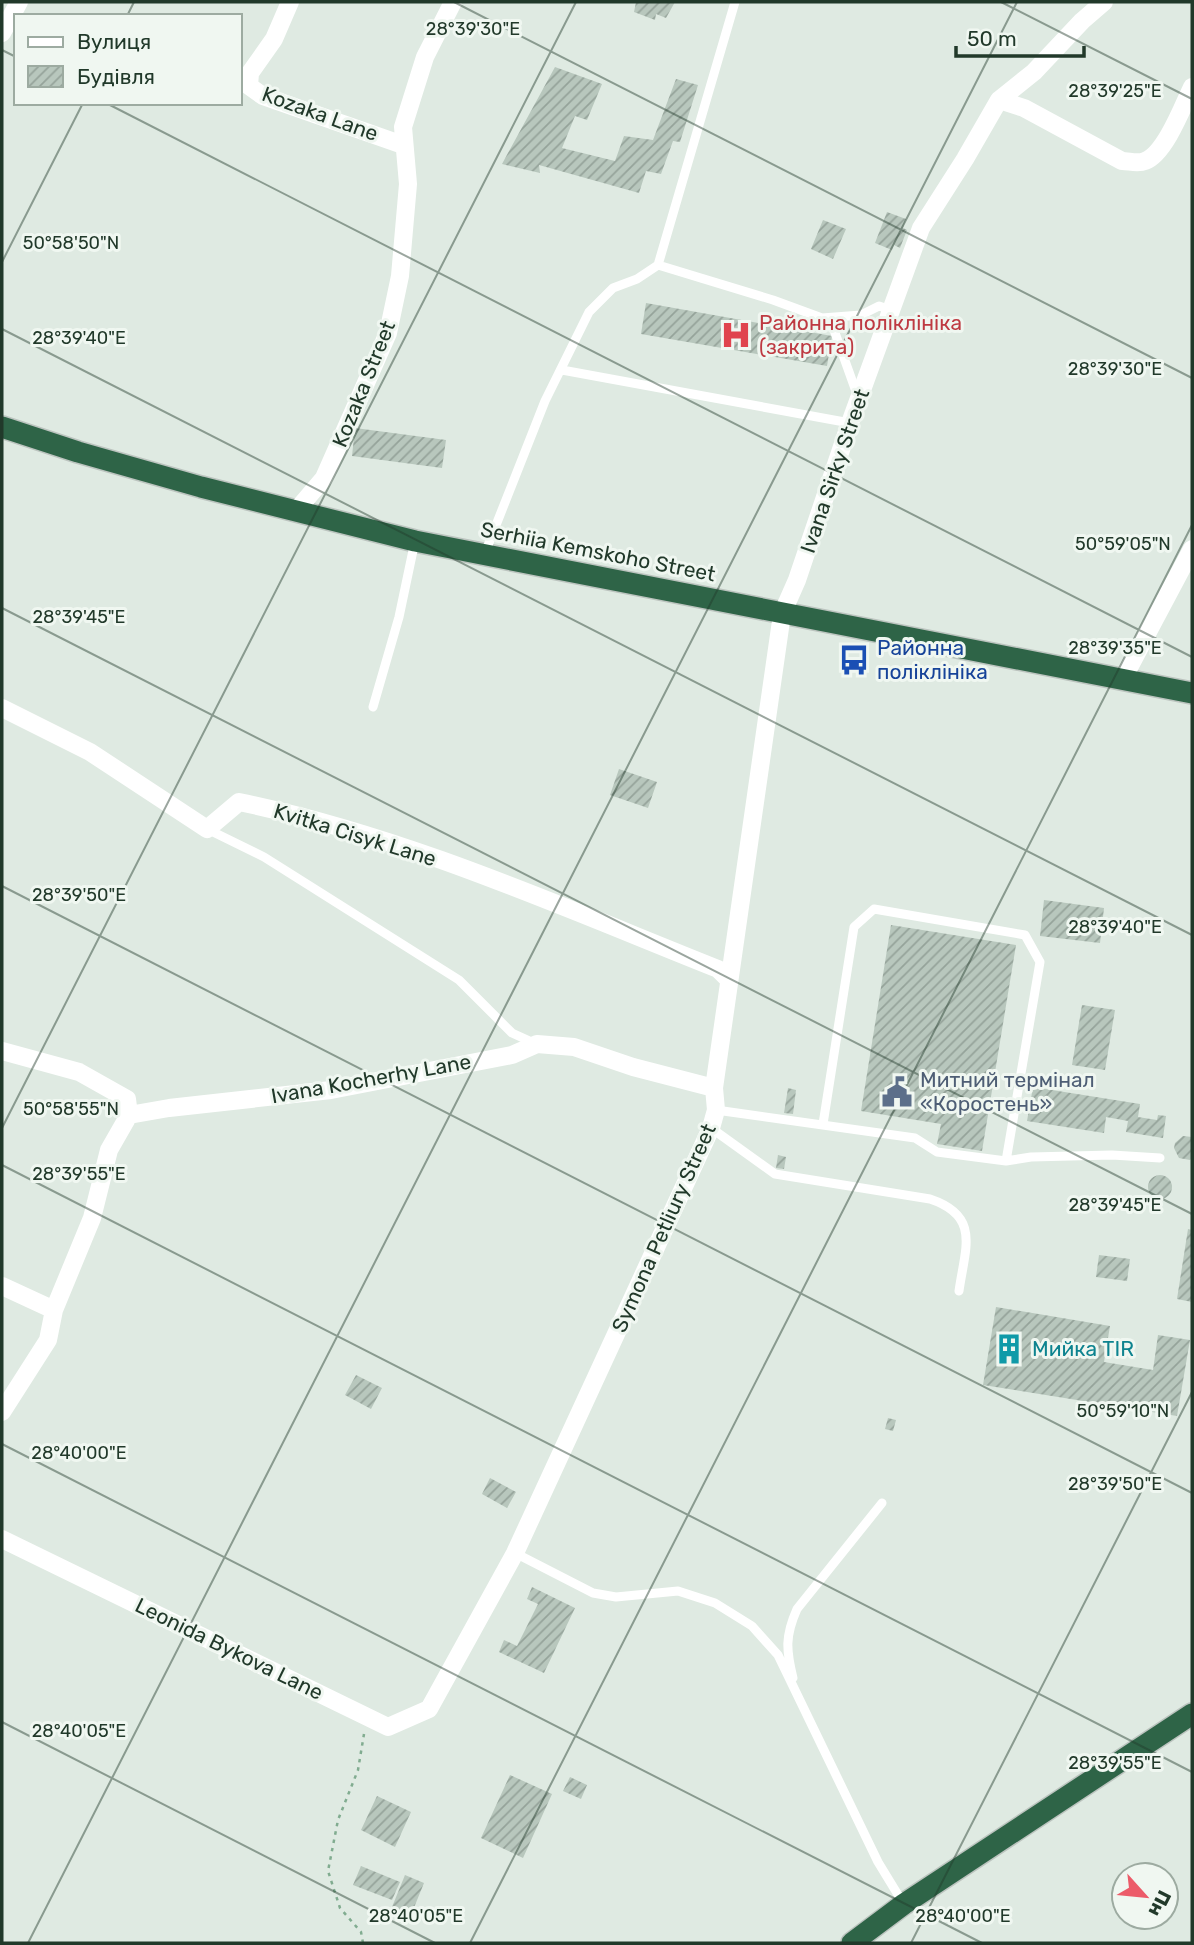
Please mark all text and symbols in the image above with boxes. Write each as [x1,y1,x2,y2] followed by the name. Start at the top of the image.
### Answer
[14,14,242,105] legend
[956,14,1084,58] scale bar
[426,18,520,40] text: 28°39'30"E
[967,26,1017,51] text: 50 m
[77,29,151,54] text: Вулиця
[77,64,155,89] text: Будівля
[1068,80,1162,102] text: 28°39'25"E
[259,81,382,146] street label: Kozaka Lane
[23,232,119,254] text: 50°58'50"N
[759,310,962,359] place label: Районна поліклініка (закрита)
[327,317,400,451] street label: Kozaka Street
[719,318,753,352] hospital icon: Районна поліклініка (закрита)
[32,327,126,349] text: 28°39'40"E
[1068,358,1162,380] text: 28°39'30"E
[795,386,874,556] street label: Ivana Sirky Street
[479,516,718,587] street label: Serhiia Kemskoho Street
[1075,533,1171,555] text: 50°59'05"N
[33,606,126,628] text: 28°39'45"E
[877,635,988,684] place label: Районна поліклініка
[1068,637,1162,659] text: 28°39'35"E
[837,643,871,677] bus stop icon: Районна поліклініка
[271,798,439,871] street label: Kvitka Cisyk Lane
[32,884,126,906] text: 28°39'50"E
[1068,916,1162,938] text: 28°39'40"E
[269,1049,473,1108] street label: Ivana Kocherhy Lane
[920,1067,1095,1116] place label: Митний термінал «Коростень»
[880,1075,914,1109] public building icon: Митний термінал «Коростень»
[23,1098,119,1120] text: 50°58'55"N
[606,1120,721,1336] street label: Symona Petliury Street
[32,1163,126,1185] text: 28°39'55"E
[1069,1194,1162,1216] text: 28°39'45"E
[992,1332,1026,1366] building icon: Мийка TIR
[1032,1336,1134,1361] place label: Мийка TIR
[1077,1400,1169,1422] text: 50°59'10"N
[31,1442,127,1464] text: 28°40'00"E
[1068,1473,1162,1495] text: 28°39'50"E
[131,1592,327,1705] street label: Leonida Bykova Lane
[32,1720,126,1742] text: 28°40'05"E
[1068,1752,1162,1774] text: 28°39'55"E
[1110,1861,1180,1931] north arrow
[1143,1887,1176,1920] text: Пн
[369,1905,463,1927] text: 28°40'05"E
[915,1905,1011,1927] text: 28°40'00"E

